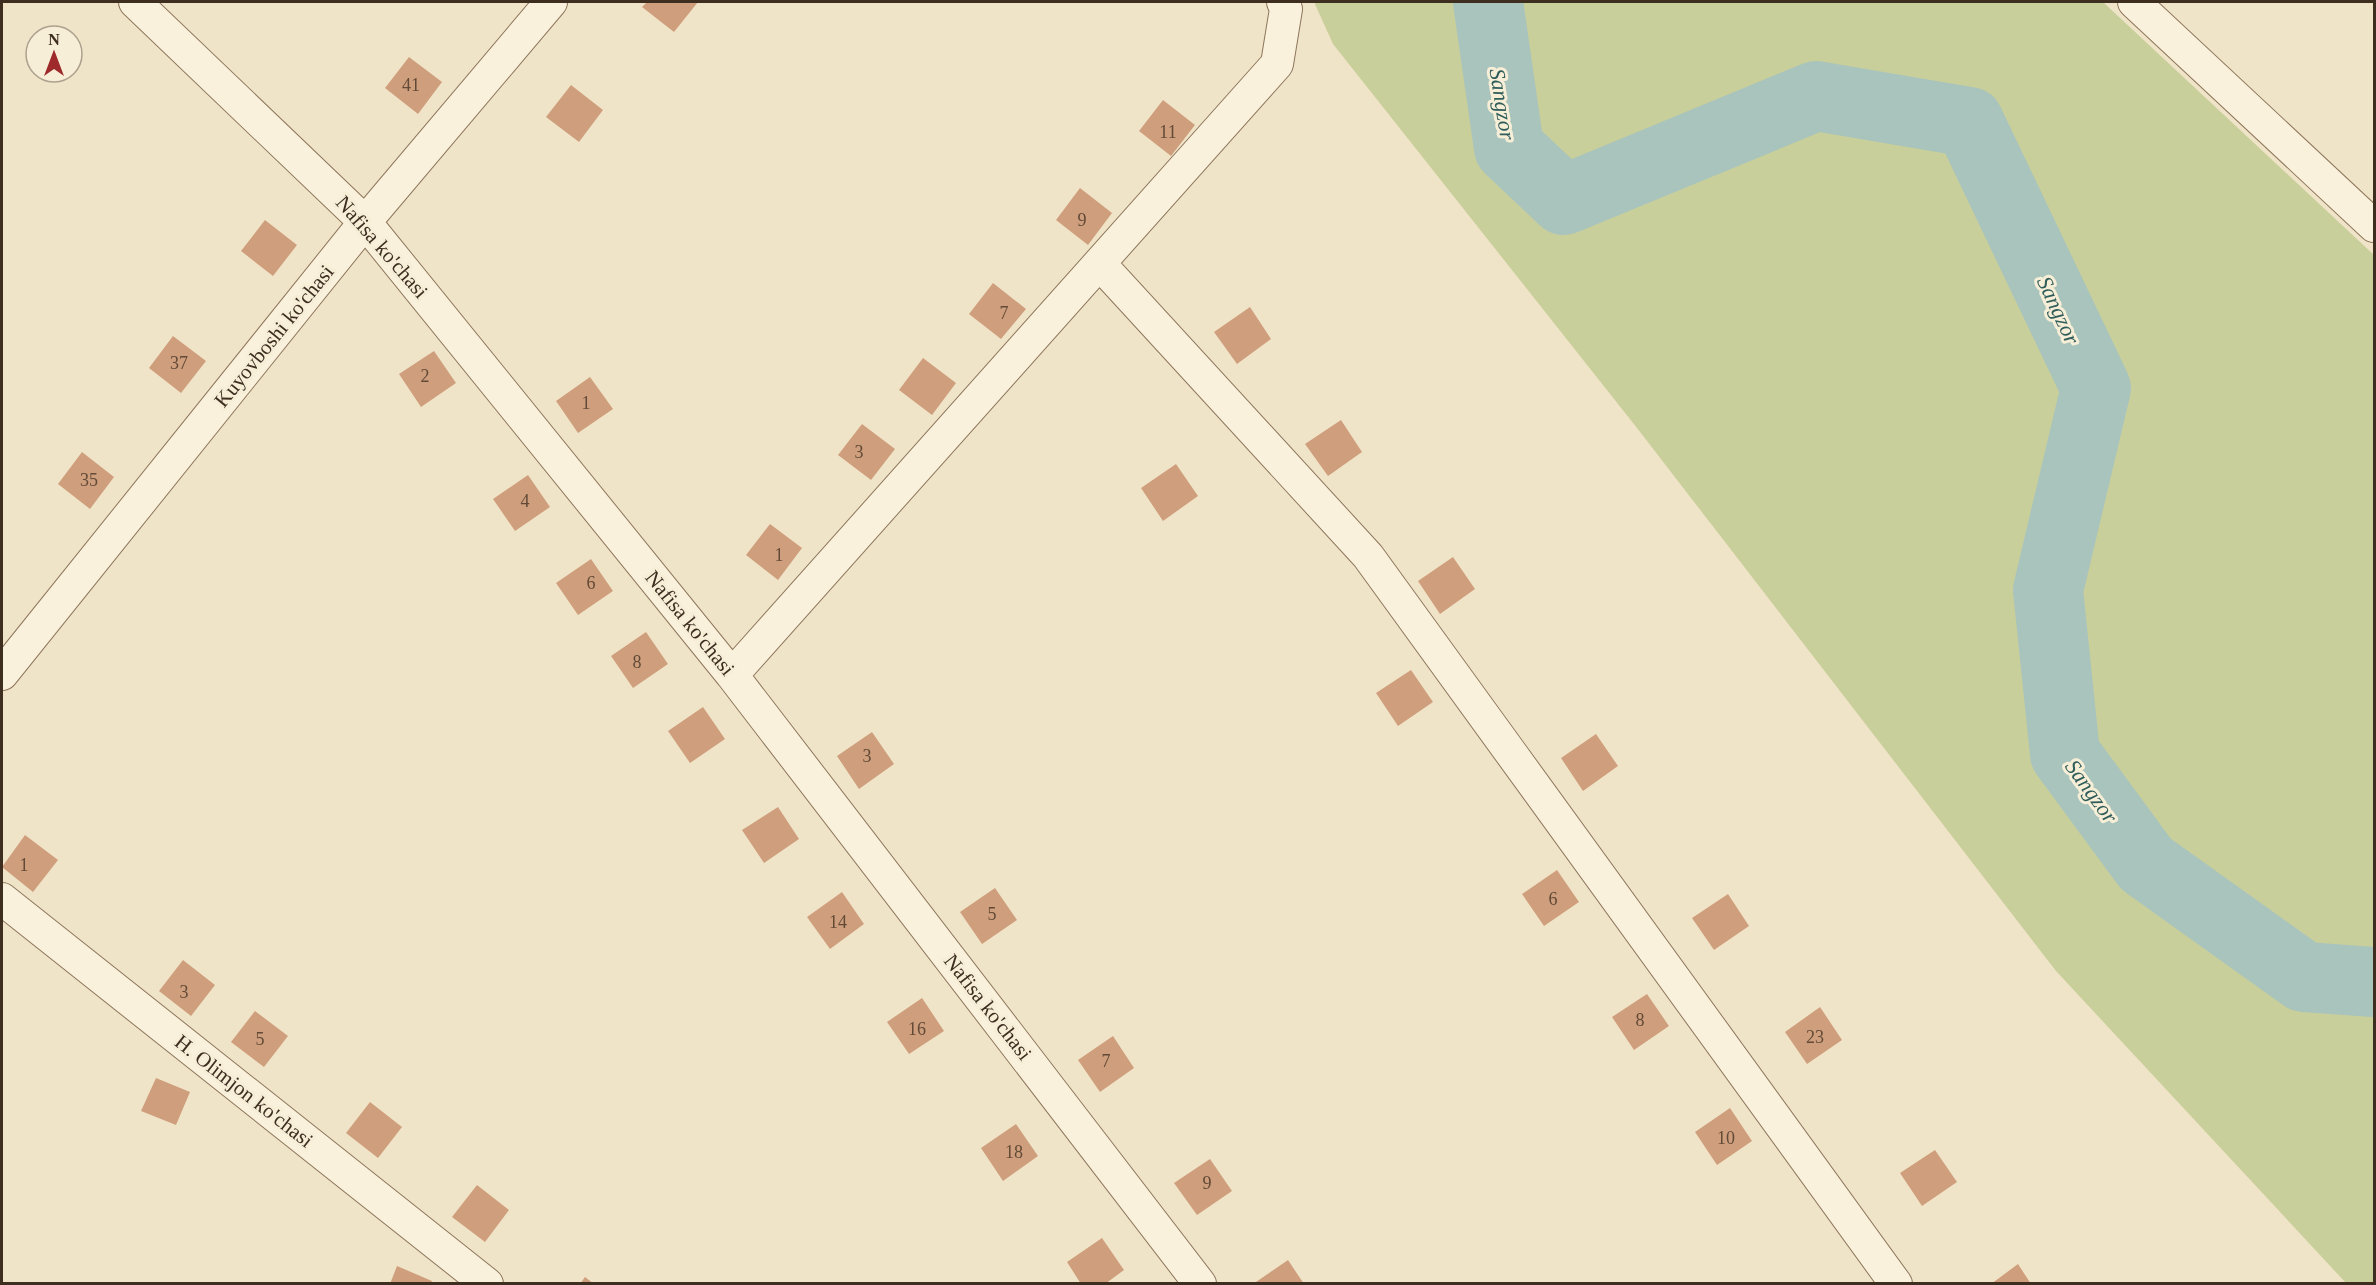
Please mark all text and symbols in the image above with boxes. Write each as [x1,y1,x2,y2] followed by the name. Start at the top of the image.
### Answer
[24,24,84,84] north arrow
[48,31,60,48] text: N
[1485,67,1521,142] water label: Sangzor
[402,75,420,95] house number: 41
[1159,122,1177,142] house number: 11
[331,191,433,303] street label: Nafisa ko'chasi
[1078,210,1087,230] house number: 9
[209,260,339,412] street label: Kuyovboshi ko'chasi
[2032,272,2085,349] water label: Sangzor
[1000,303,1009,323] house number: 7
[170,353,188,373] house number: 37
[421,366,430,386] house number: 2
[582,393,591,413] house number: 1
[855,442,864,462] house number: 3
[80,470,98,490] house number: 35
[521,491,530,511] house number: 4
[775,545,784,565] house number: 1
[640,566,740,680] street label: Nafisa ko'chasi
[587,573,596,593] house number: 6
[633,652,642,672] house number: 8
[863,746,872,766] house number: 3
[2060,755,2123,828] water label: Sangzor
[20,855,29,875] house number: 1
[1549,889,1558,909] house number: 6
[988,904,997,924] house number: 5
[829,912,847,932] house number: 14
[939,949,1037,1065] street label: Nafisa ko'chasi
[180,982,189,1002] house number: 3
[1636,1010,1645,1030] house number: 8
[908,1019,926,1039] house number: 16
[1806,1027,1824,1047] house number: 23
[256,1029,265,1049] house number: 5
[170,1030,318,1153] street label: H. Olimjon ko'chasi
[1102,1051,1111,1071] house number: 7
[1717,1128,1735,1148] house number: 10
[1005,1142,1023,1162] house number: 18
[1203,1173,1212,1193] house number: 9

